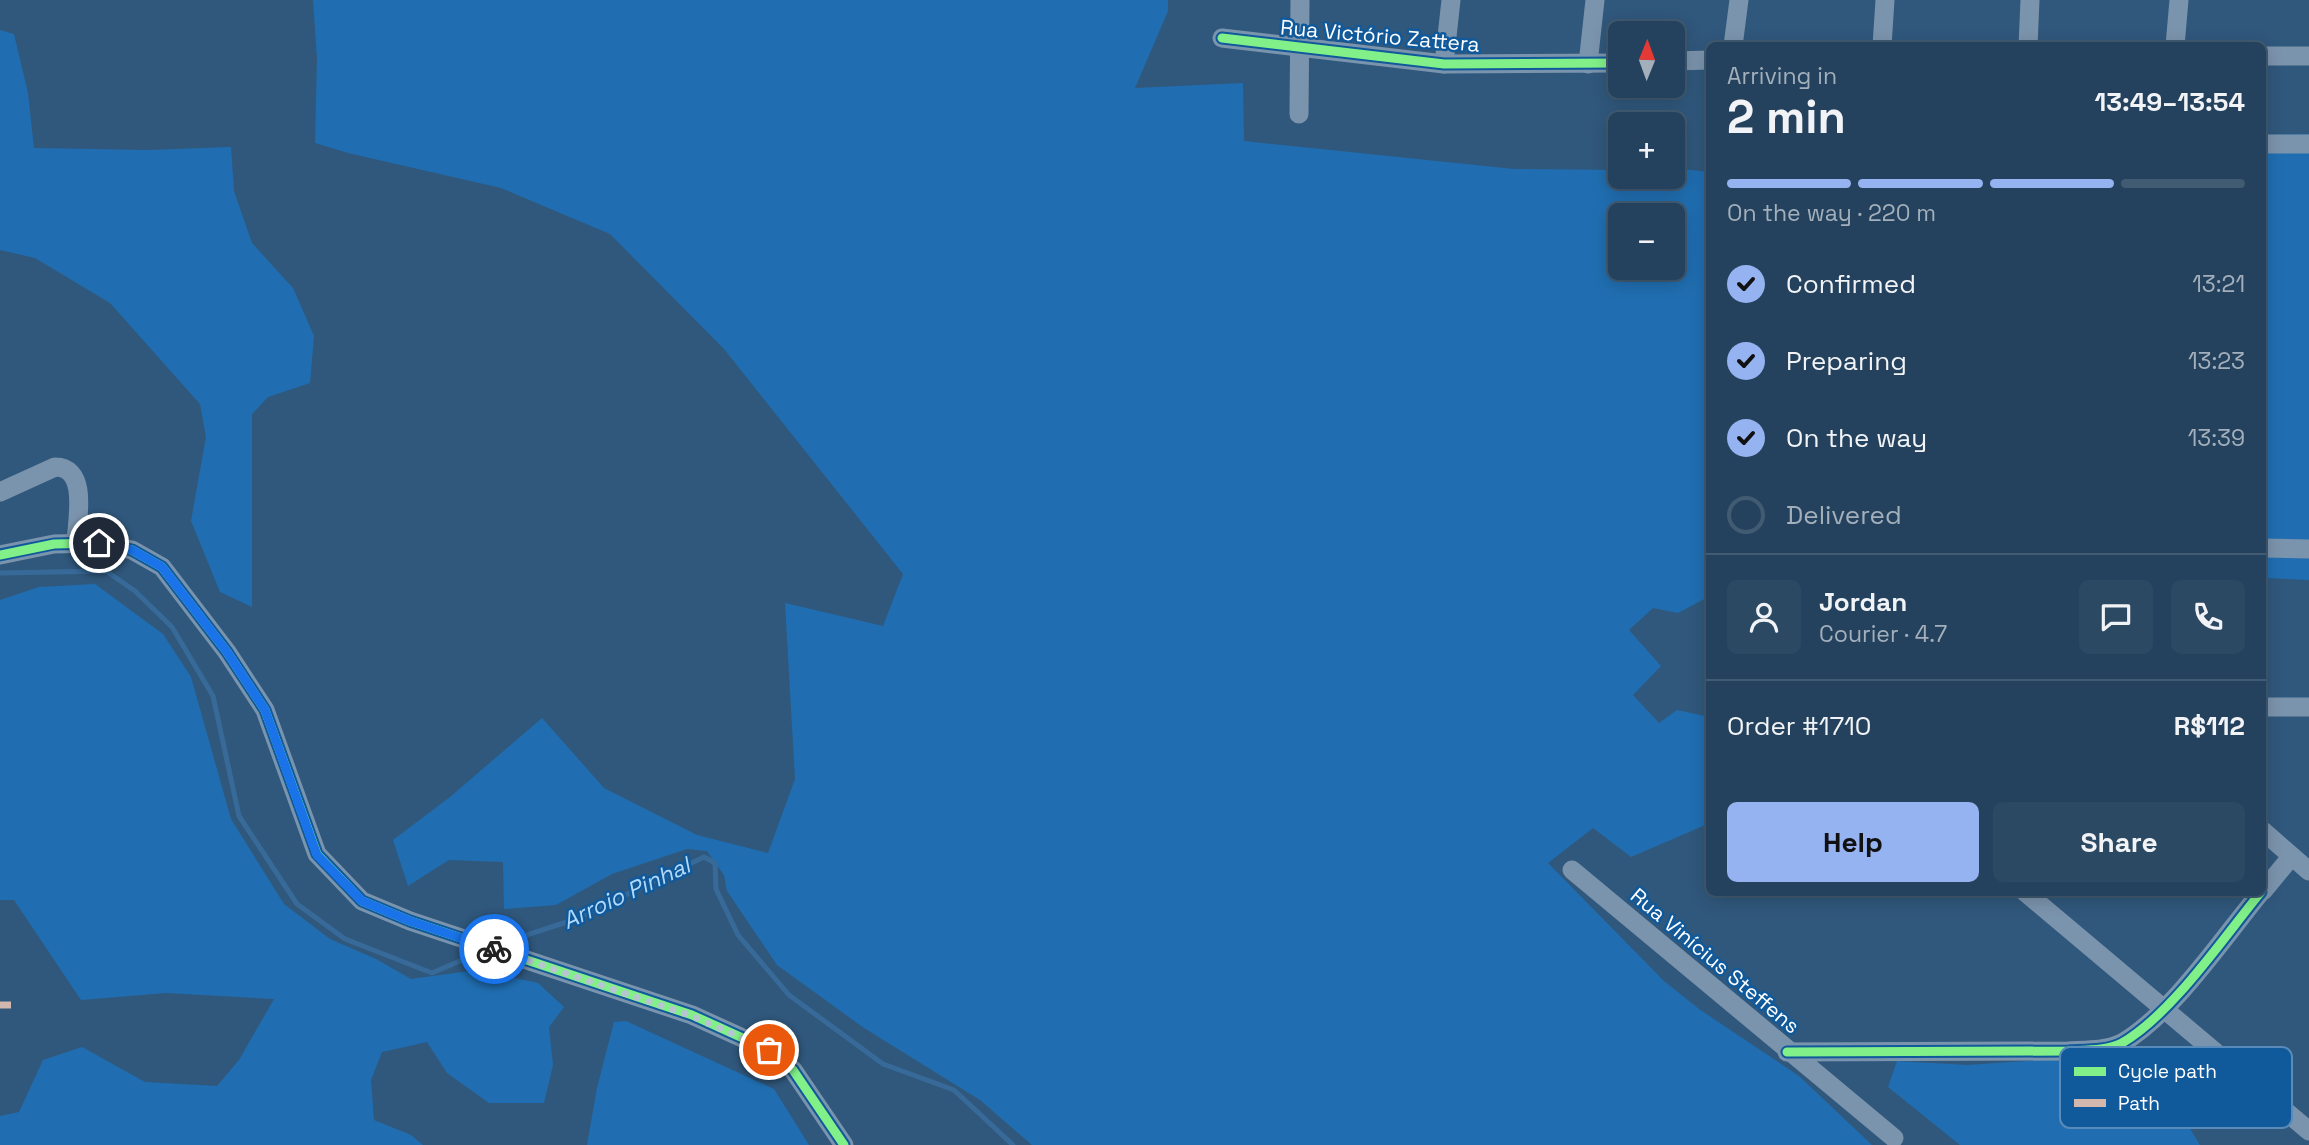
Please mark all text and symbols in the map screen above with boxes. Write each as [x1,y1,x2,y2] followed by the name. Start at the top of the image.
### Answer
[1279,13,1481,58] street label: Rua Victório Zattera
[1608,21,1685,98] north arrow
[1608,21,1685,280] map controls
[1727,61,1837,91] text: Arriving in
[2094,85,2245,119] text: 13:49–13:54
[1727,88,1846,146] text: 2 min
[1608,112,1685,189] button: +
[1727,198,1936,228] text: On the way · 220 m
[1608,203,1685,280] button: −
[1727,265,1765,303] icon: check
[1786,267,1916,301] text: Confirmed
[2192,269,2245,299] text: 13:21
[1727,342,1765,380] icon: check
[1786,344,1907,378] text: Preparing
[2188,346,2245,376] text: 13:23
[1727,419,1765,457] icon: check
[1786,421,1927,455] text: On the way
[2188,423,2245,453] text: 13:39
[1786,498,1902,532] text: Delivered
[69,513,129,573] pin
[80,524,118,562] icon: home
[1727,580,1801,654] button: person
[2079,580,2153,654] button: chat
[2171,580,2245,654] button: phone
[1819,585,1907,619] text: Jordan
[1819,619,1947,649] text: Courier · 4.7
[1727,709,1871,743] text: Order #1710
[2174,709,2245,743] text: R$112
[1727,802,1979,882] button: Help
[1993,802,2245,882] button: Share
[557,849,697,936] water label: Arroio Pinhal
[1625,882,1805,1039] street label: Rua Vinícius Steffens
[459,914,529,984] courier
[475,930,513,968] icon: bike
[739,1020,799,1080] pin
[750,1031,788,1069] icon: bag
[2060,1047,2292,1128] legend
[2118,1059,2217,1084] text: Cycle path
[2118,1091,2160,1116] text: Path

